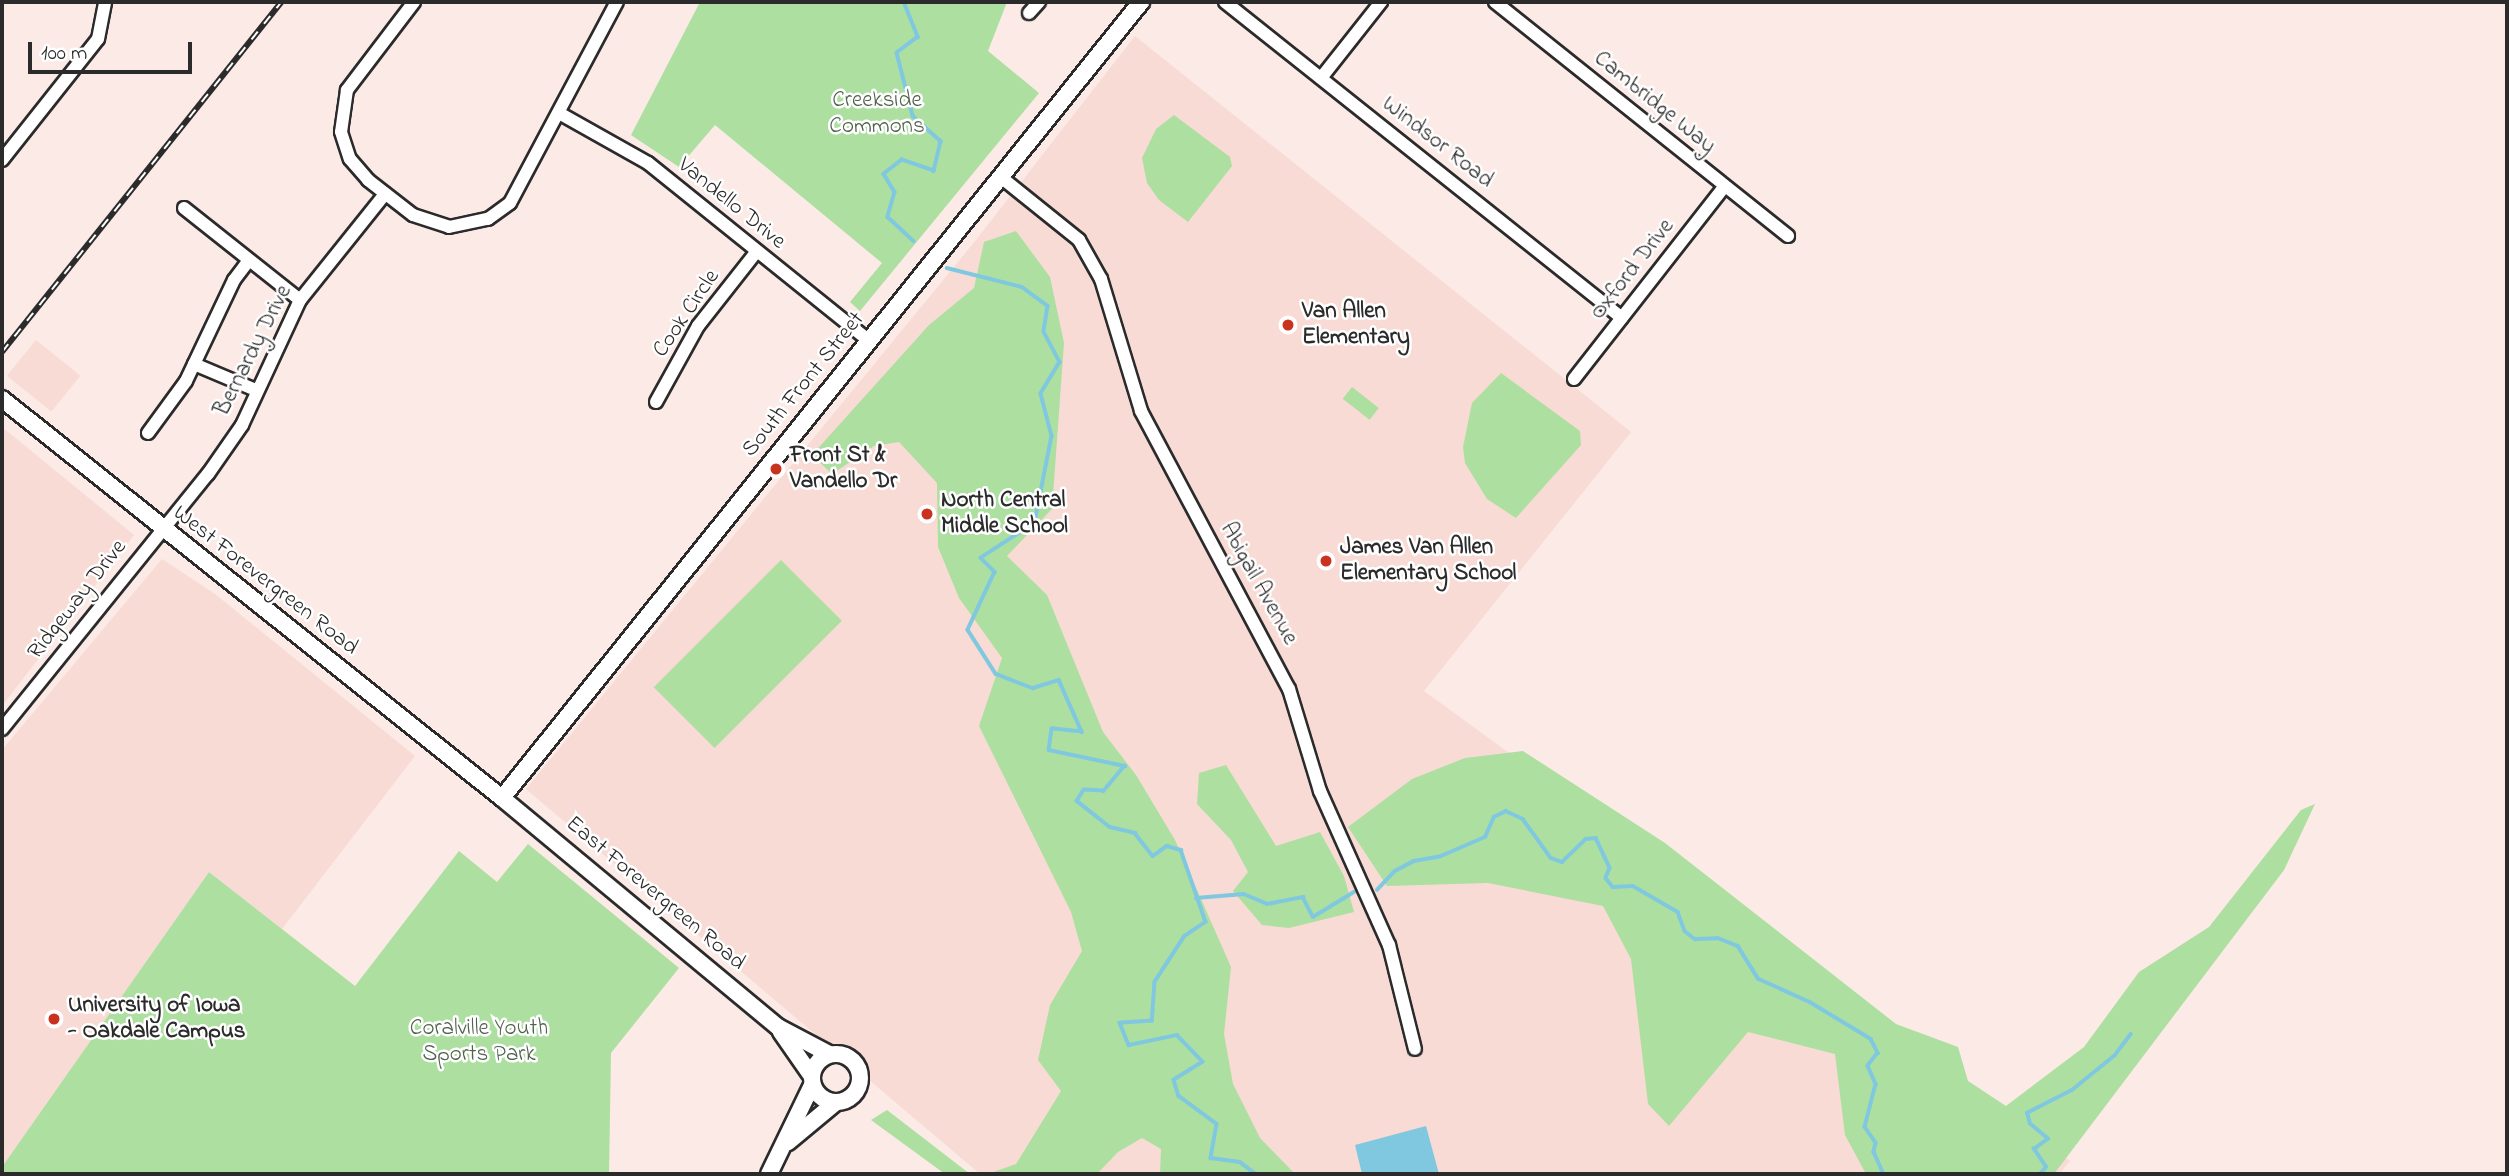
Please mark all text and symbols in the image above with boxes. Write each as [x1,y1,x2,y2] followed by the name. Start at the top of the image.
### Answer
[32,28,196,72] scale bar
[41,39,87,69] text: 100 m
[1588,45,1720,161] street label: Cambridge Way
[829,87,925,141] park label: Creekside Commons
[1376,91,1498,195] street label: Windsor Road
[671,152,791,256] street label: Vandello Drive
[1585,214,1681,326] street label: Oxford Drive
[648,265,726,363] street label: Cook Circle
[209,281,299,421] street label: Bernardy Drive
[1302,298,1410,352] place label: Van Allen Elementary
[737,307,871,463] street label: South Front Street
[1280,317,1296,333] marker: Van Allen Elementary
[790,442,897,496] place label: Front St & Vandello Dr
[768,461,784,477] marker: Front St & Vandello Dr
[941,487,1068,541] place label: North Central Middle School
[167,500,363,662] street label: West Forevergreen Road
[919,506,935,522] marker: North Central Middle School
[1213,518,1303,650] street label: Abigail Avenue
[1340,534,1516,588] place label: James Van Allen Elementary School
[23,535,133,665] street label: Ridgeway Drive
[1318,553,1334,569] marker: James Van Allen Elementary School
[560,811,750,977] street label: East Forevergreen Road
[68,992,245,1046] place label: University of Iowa - Oakdale Campus
[46,1011,62,1027] marker: University of Iowa - Oakdale Campus
[410,1015,548,1069] park label: Coralville Youth Sports Park

